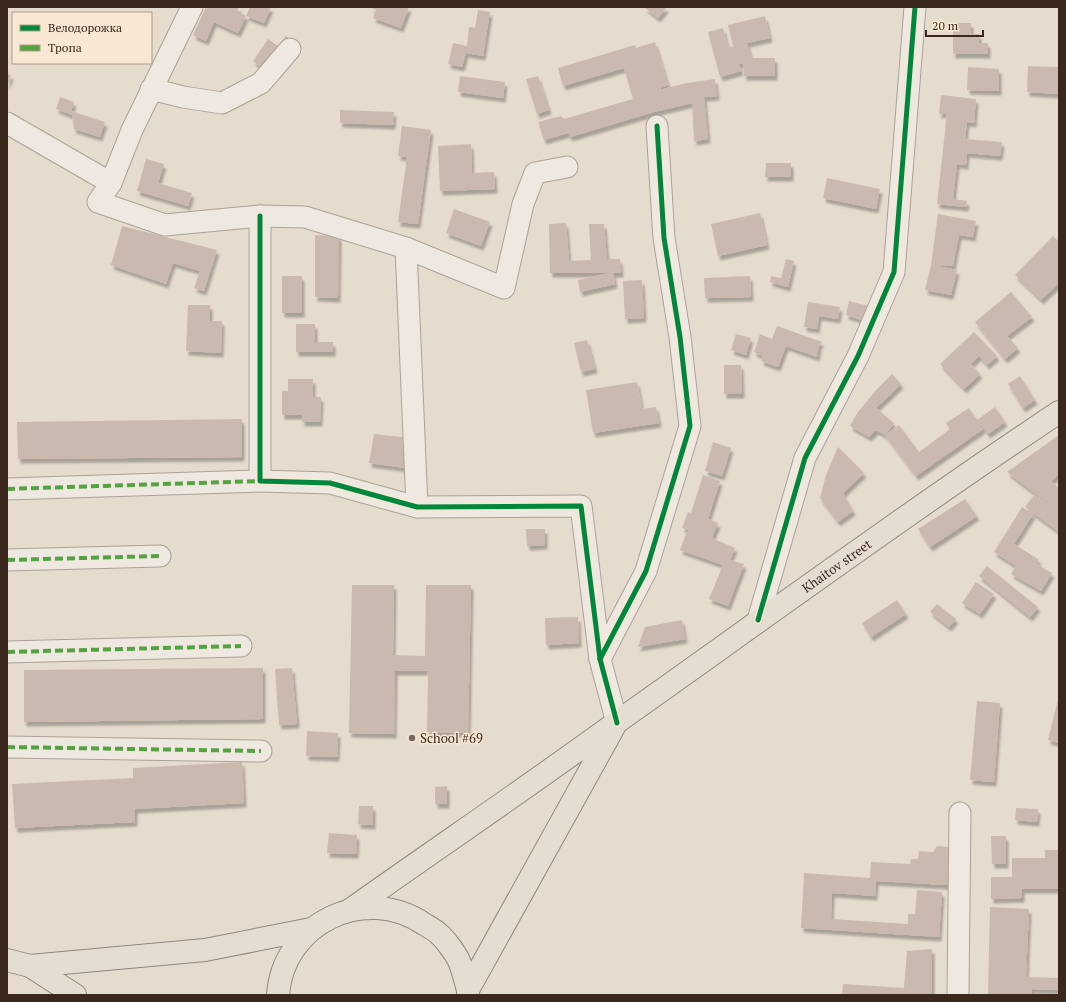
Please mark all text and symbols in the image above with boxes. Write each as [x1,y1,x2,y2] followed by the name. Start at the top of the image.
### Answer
[12,12,152,64] legend
[926,12,983,38] scale bar
[932,18,959,33] text: 20 m
[48,20,122,35] text: Велодорожка
[48,40,82,55] text: Тропа
[798,535,875,597] street label: Khaitov street
[420,729,483,747] place label: School #69
[407,733,417,743] marker: School #69

